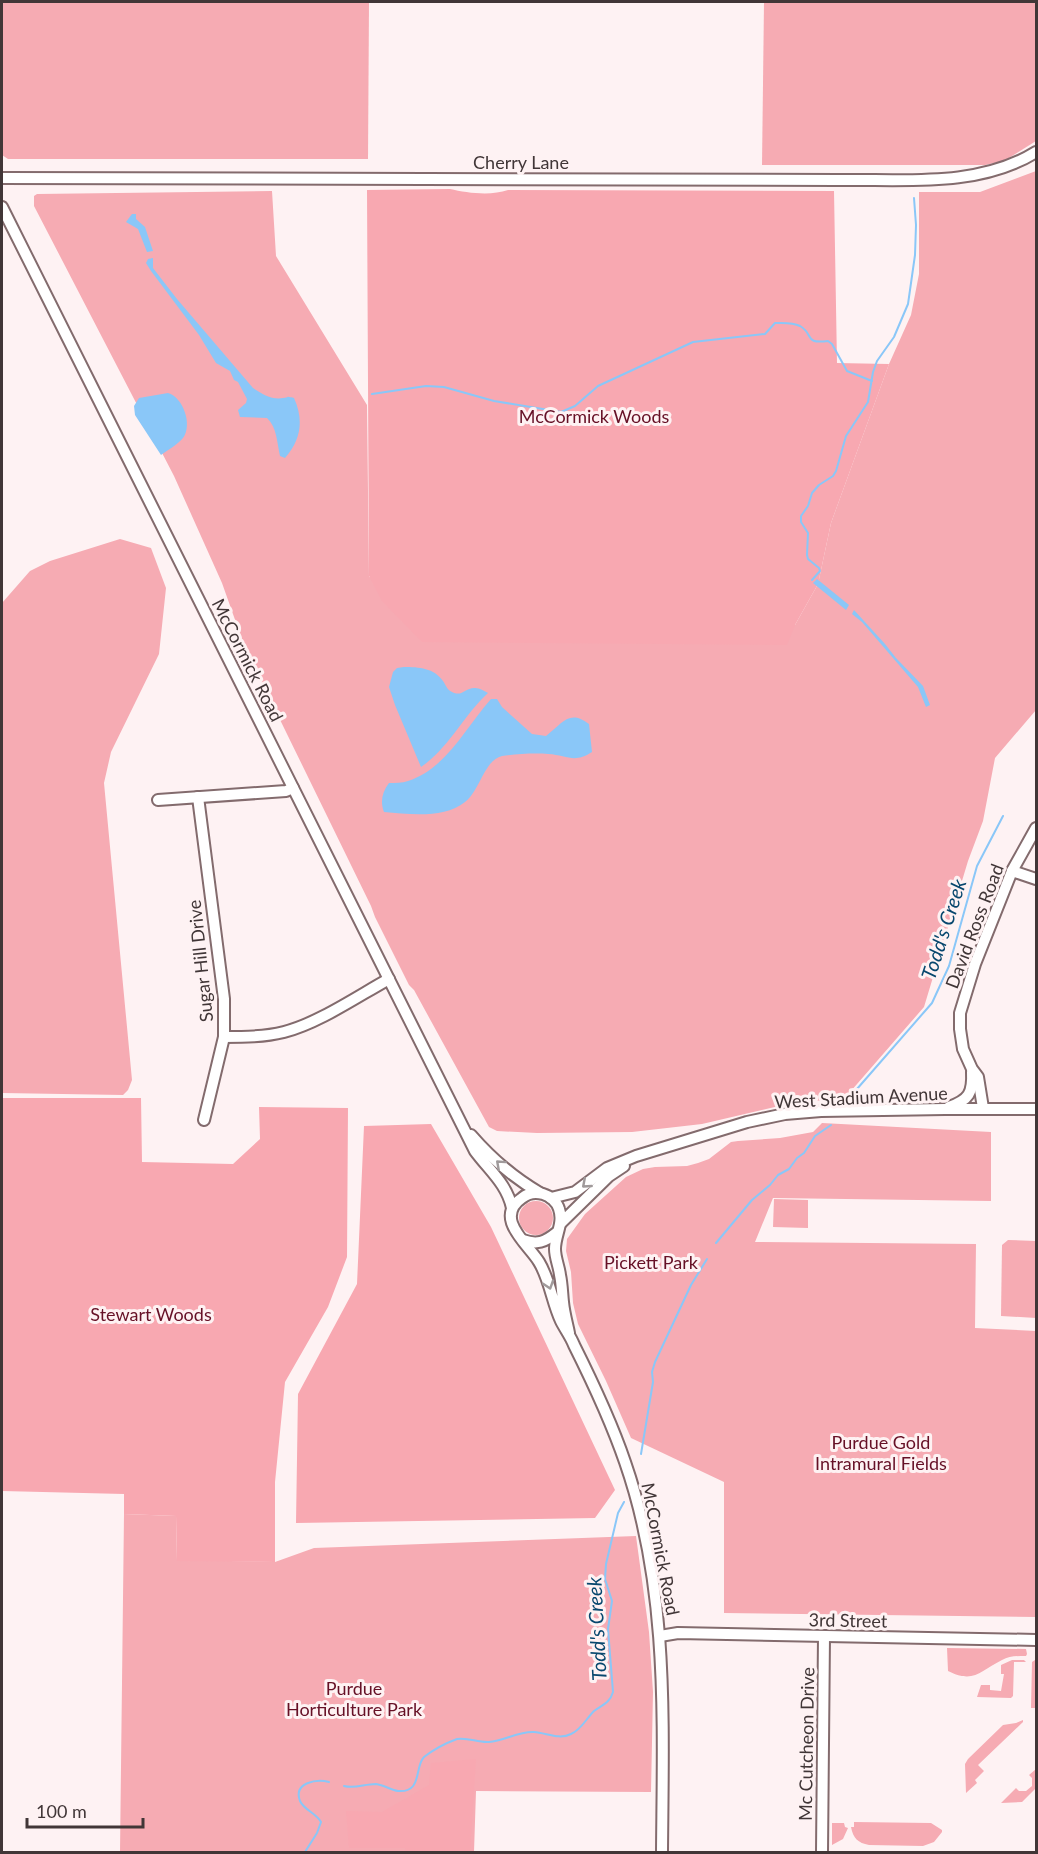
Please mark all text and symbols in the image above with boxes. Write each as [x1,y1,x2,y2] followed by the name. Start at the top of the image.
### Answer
[473,151,569,173] street label: Cherry Lane
[519,405,669,427] park label: McCormick Woods
[208,595,288,725] street label: McCormick Road
[940,861,1008,991] street label: David Ross Road
[916,875,971,982] water label: Todd's Creek
[183,899,217,1023] street label: Sugar Hill Drive
[774,1081,948,1113] street label: West Stadium Avenue
[496,1160,507,1171] one-way arrow
[582,1177,593,1188] one-way arrow
[604,1251,699,1273] park label: Pickett Park
[542,1279,554,1290] one-way arrow
[90,1303,212,1325] park label: Stewart Woods
[815,1431,947,1474] park label: Purdue Gold Intramural Fields
[637,1481,685,1617] street label: McCormick Road
[581,1576,611,1682] water label: Todd's Creek
[808,1608,888,1632] street label: 3rd Street
[794,1667,818,1821] street label: Mc Cutcheon Drive
[286,1677,423,1720] park label: Purdue Horticulture Park
[27,1791,142,1829] scale bar
[36,1800,87,1822] text: 100 m

